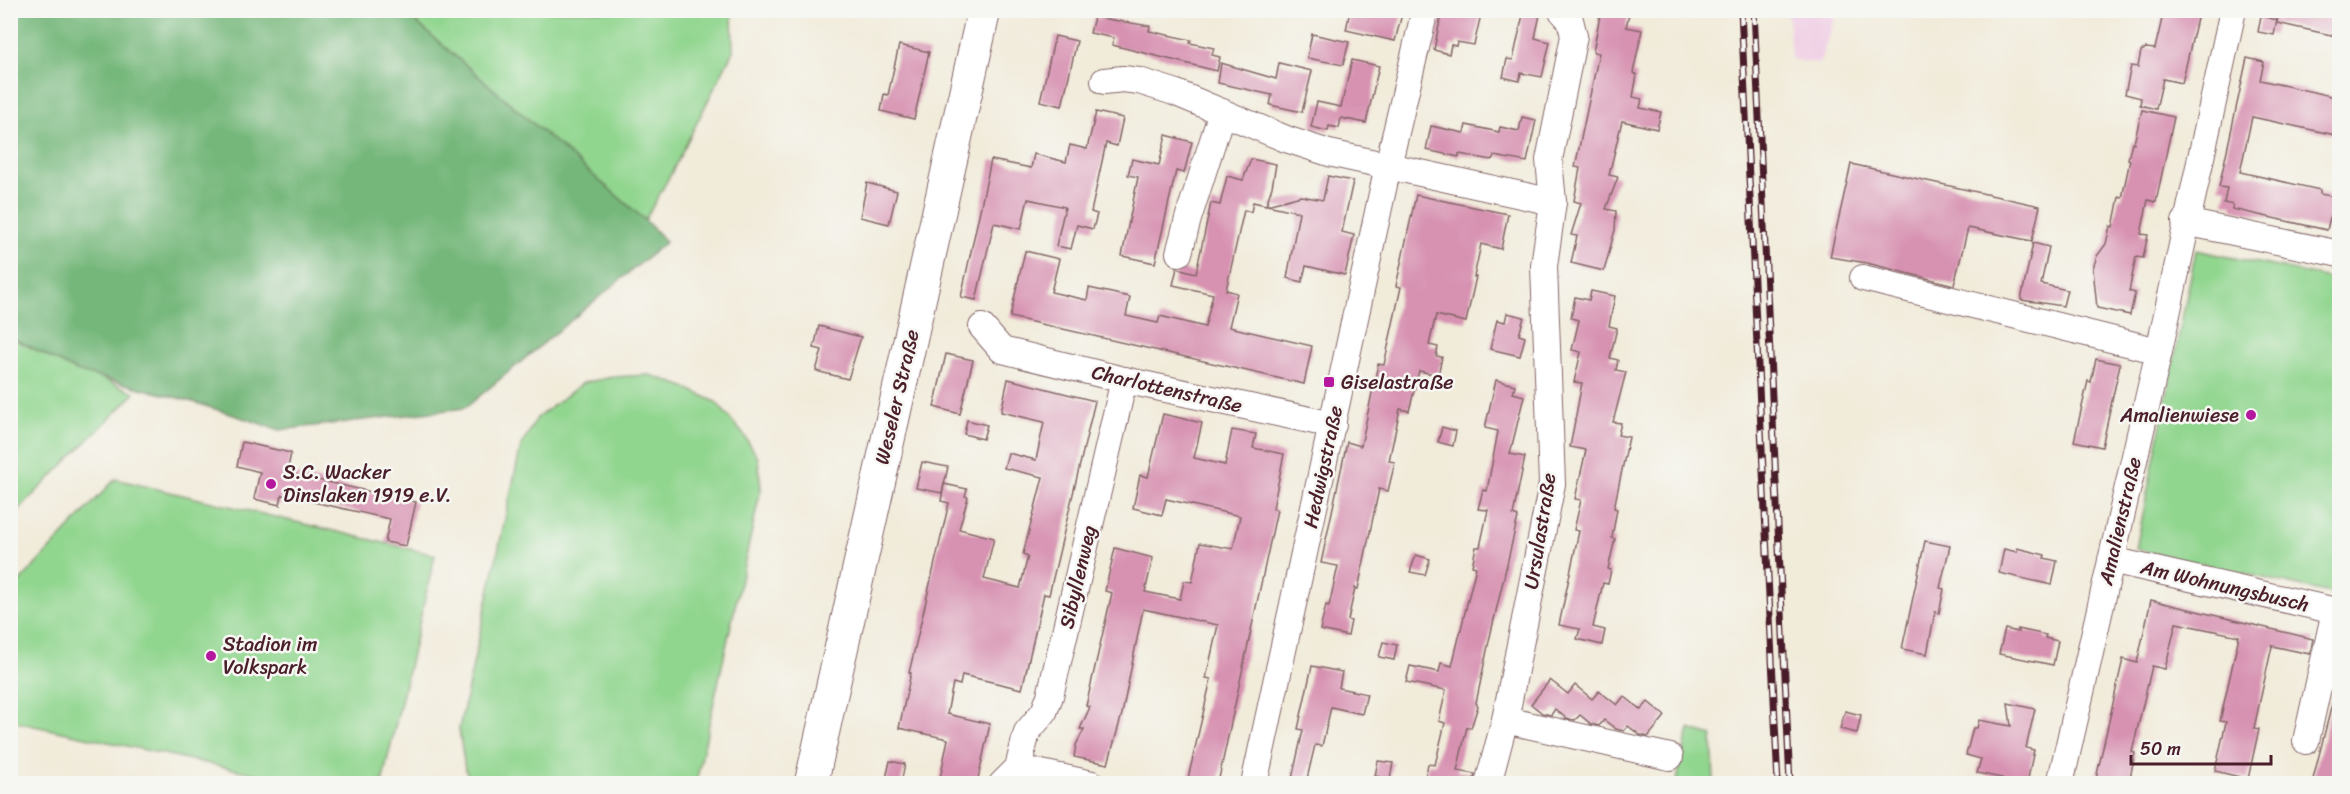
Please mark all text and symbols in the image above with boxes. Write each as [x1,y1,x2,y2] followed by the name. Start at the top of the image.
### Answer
[864,326,930,468] street label: Weseler Straße
[1088,355,1246,423] street label: Charlottenstraße
[1341,365,1453,400] place label: Giselastraße
[1322,375,1336,389] marker: Giselastraße
[2119,398,2239,433] place label: Amalienwiese
[1293,402,1353,532] street label: Hedwigstraße
[2244,408,2258,422] marker: Amalienwiese
[2088,453,2152,589] street label: Amalienstraße
[283,455,452,513] place label: S.C. Wacker Dinslaken 1919 e.V.
[1514,470,1566,592] street label: Ursulastraße
[264,477,278,491] marker: S.C. Wacker Dinslaken 1919 e.V.
[1049,522,1107,632] street label: Sibyllenweg
[2136,549,2313,622] street label: Am Wohnungsbusch
[223,627,317,685] place label: Stadion im Volkspark
[204,649,218,663] marker: Stadion im Volkspark
[2131,728,2270,766] scale bar
[2140,733,2181,765] text: 50 m

